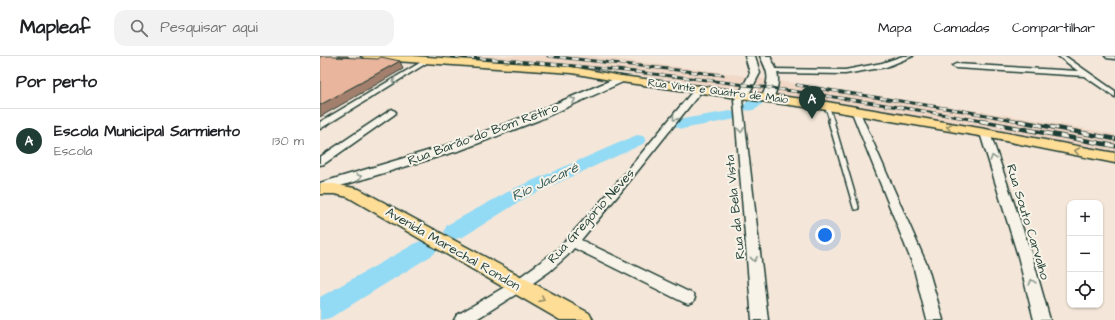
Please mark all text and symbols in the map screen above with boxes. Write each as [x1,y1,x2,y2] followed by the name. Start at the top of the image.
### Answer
[114,10,394,46] search box
[20,14,90,41] text: Mapleaf
[128,17,150,39] icon: search
[160,17,258,38] text: Pesquisar aqui
[878,18,912,38] text: Mapa
[934,18,990,38] text: Camadas
[1012,18,1095,38] text: Compartilhar
[16,70,97,94] text: Por perto
[647,75,790,107] street label: Rua Vinte e Quatro de Maio
[392,76,399,83] one-way arrow
[799,86,825,119] pin: A
[569,97,576,105] one-way arrow
[405,98,561,170] street label: Rua Barão do Bom Retiro
[673,114,680,121] one-way arrow
[54,121,240,142] text: Escola Municipal Sarmiento
[946,123,952,131] one-way arrow
[737,127,746,133] one-way arrow
[25,132,33,150] text: A
[272,132,304,150] text: 130 m
[54,142,92,160] text: Escola
[1074,147,1080,155] one-way arrow
[721,154,749,260] street label: Rua da Bela Vista
[989,155,998,162] one-way arrow
[508,157,583,206] water label: Rio Jacaré
[1002,162,1054,283] street label: Rua Souto Carvalho
[543,164,640,268] street label: Rua Gregório Neves
[355,173,362,182] one-way arrow
[1067,200,1103,308] map controls
[1067,200,1103,236] button: +
[382,203,524,295] street label: Avenida Marechal Rondon
[815,225,835,245] your location
[1067,236,1103,272] button: −
[750,256,759,262] one-way arrow
[1067,272,1103,308] button: locate
[1028,279,1037,286] one-way arrow
[538,294,545,302] one-way arrow

